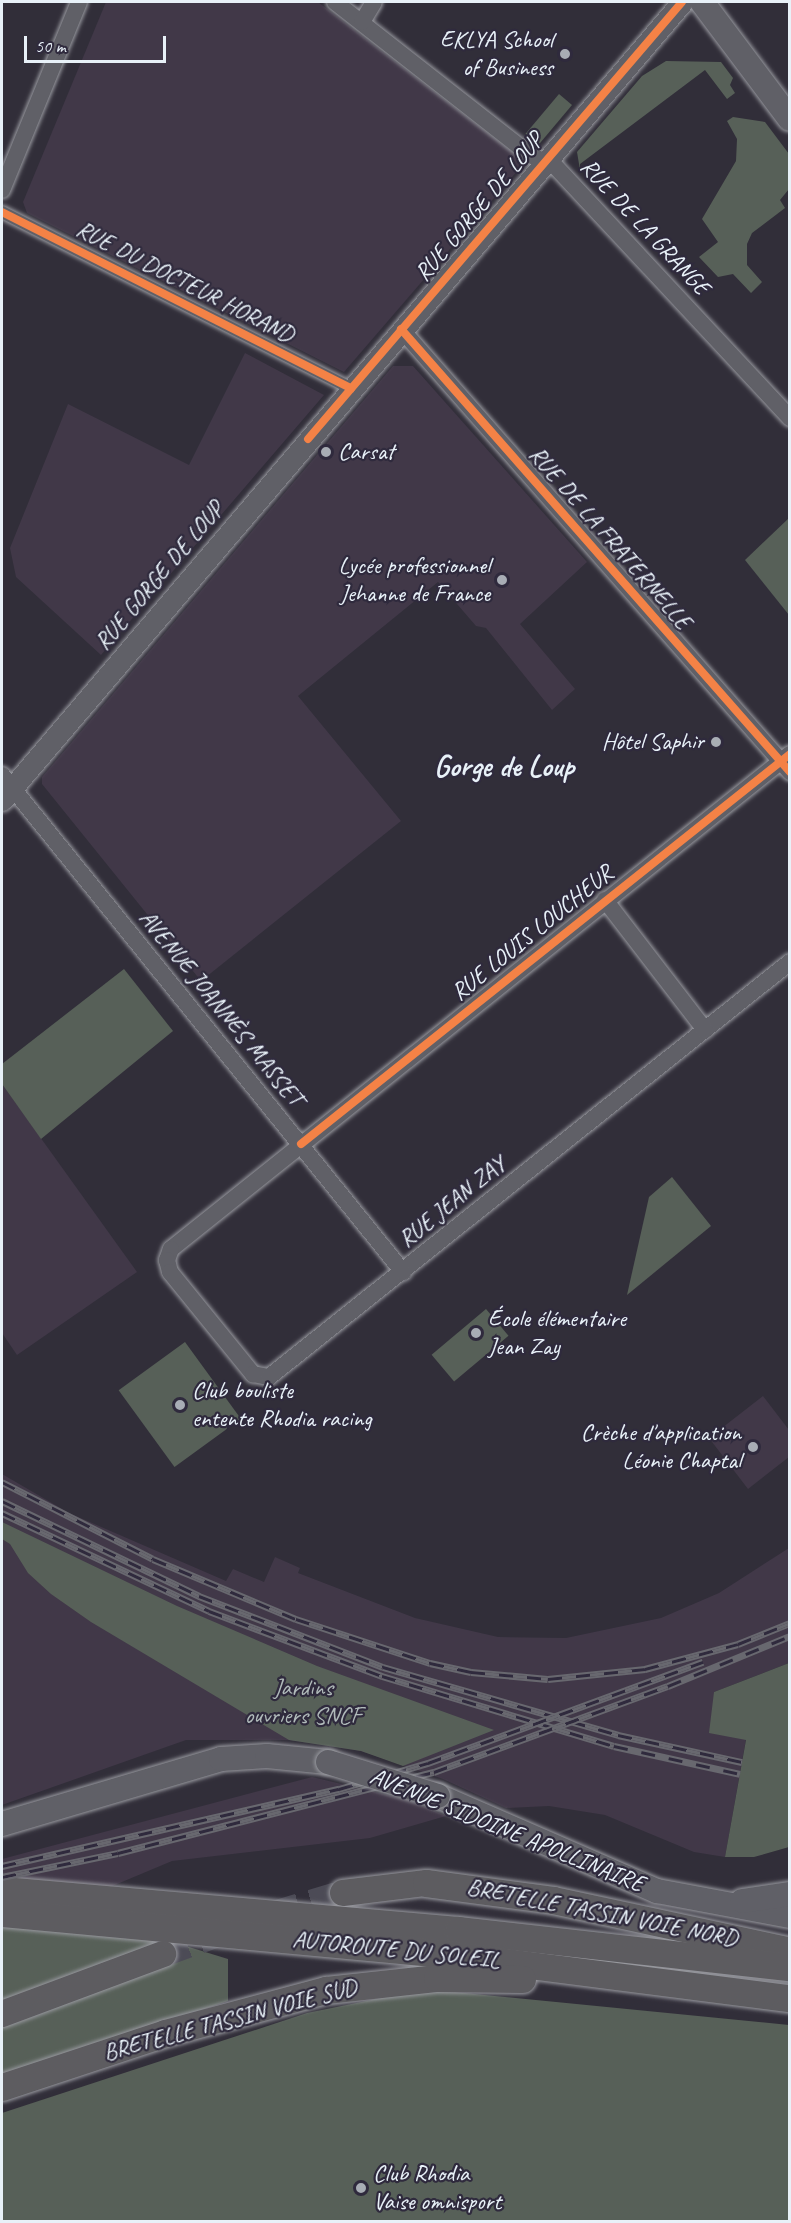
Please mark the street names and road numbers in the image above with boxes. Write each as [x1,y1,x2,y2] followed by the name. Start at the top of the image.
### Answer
[408,126,550,288] street label: RUE GORGE DE LOUP
[574,153,716,301] street label: RUE DE LA GRANGE
[71,214,299,350] street label: RUE DU DOCTEUR HORAND
[523,440,697,636] street label: RUE DE LA FRATERNELLE
[88,495,230,657] street label: RUE GORGE DE LOUP
[446,859,618,1007] street label: RUE LOUIS LOUCHEUR
[134,905,308,1111] street label: AVENUE JOANNÈS MASSET
[393,1150,511,1254] street label: RUE JEAN ZAY
[366,1762,648,1898] street label: AVENUE SIDOINE APOLLINAIRE
[464,1873,740,1953] street label: BRETELLE TASSIN VOIE NORD
[291,1925,501,1975] street label: AUTOROUTE DU SOLEIL
[100,1972,360,2068] street label: BRETELLE TASSIN VOIE SUD

